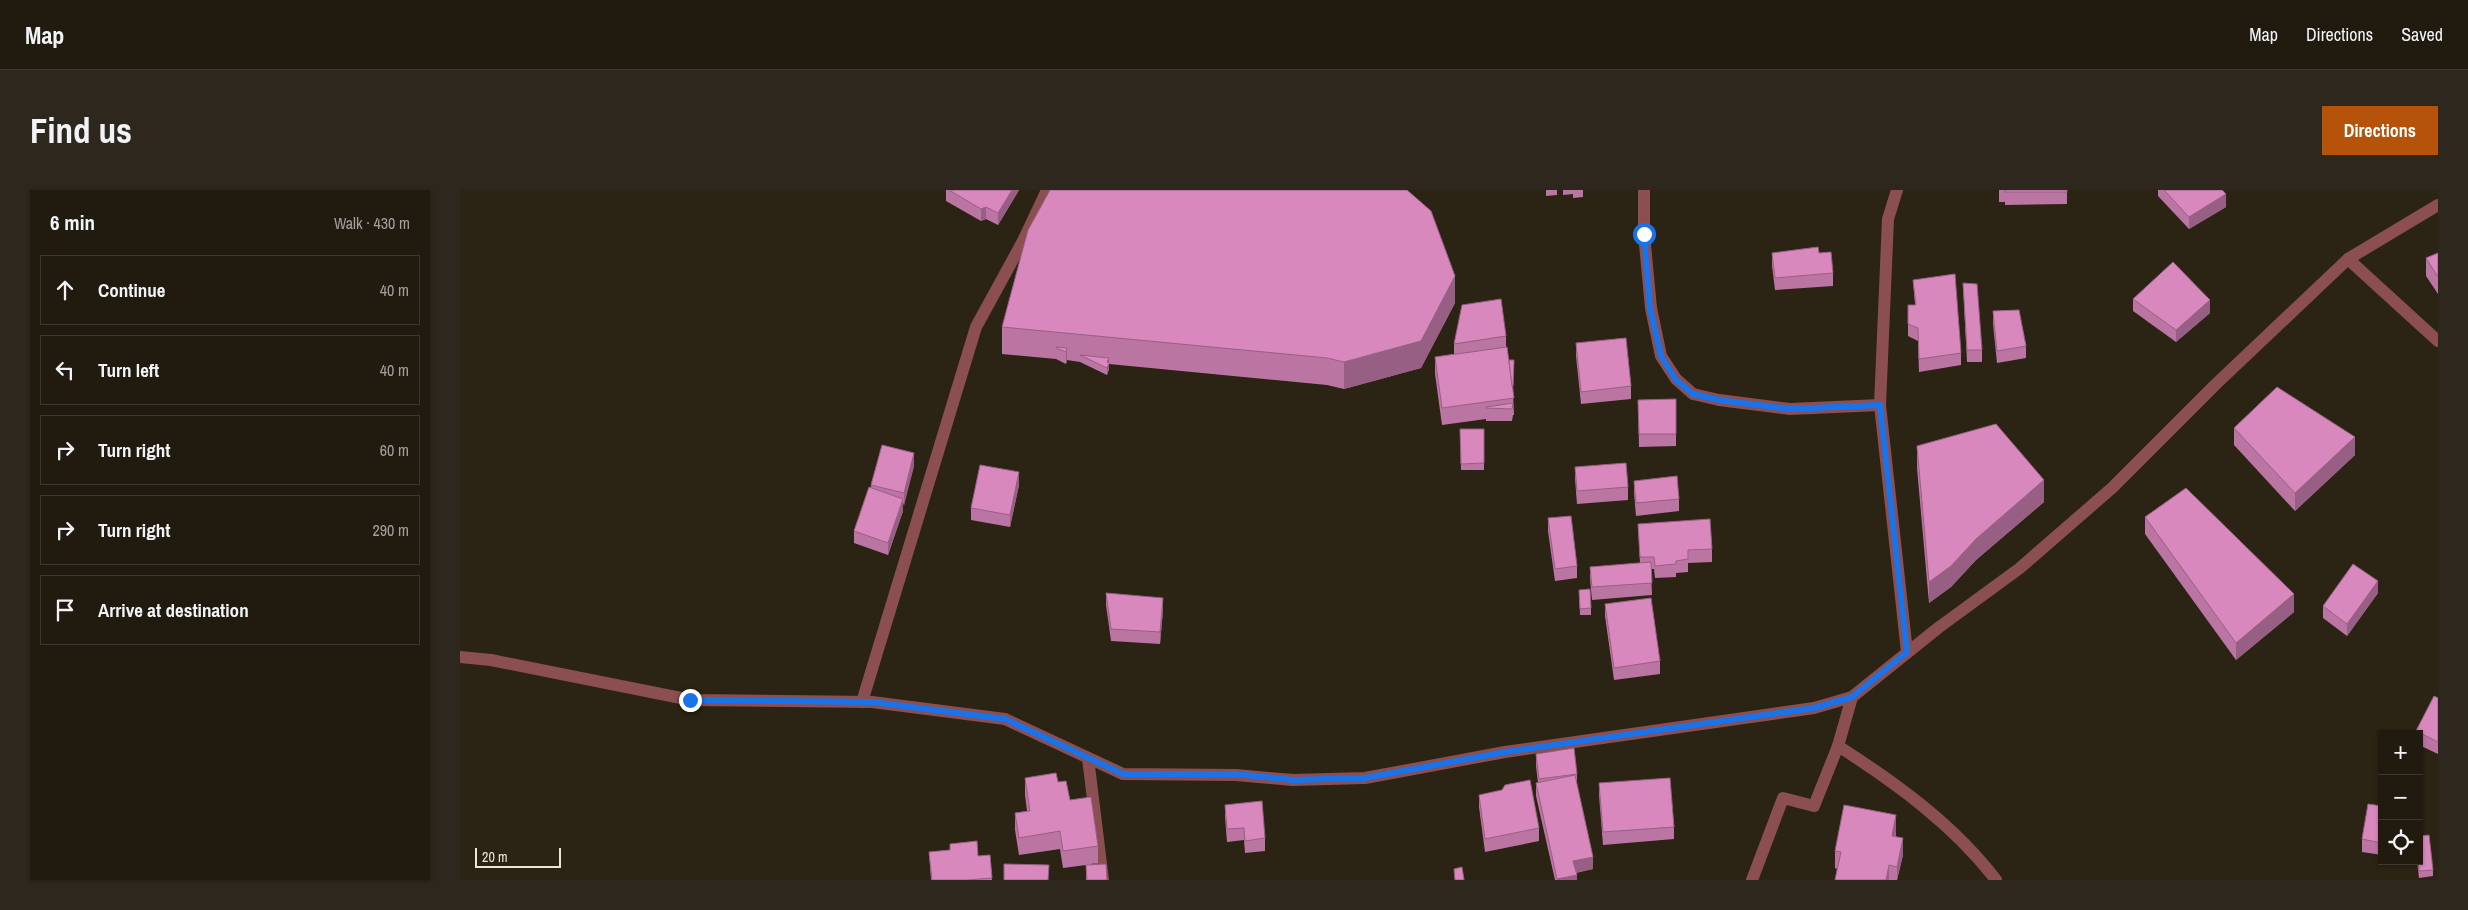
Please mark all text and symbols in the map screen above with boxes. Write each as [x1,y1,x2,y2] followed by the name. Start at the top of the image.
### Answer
[25,19,64,51] text: Map
[2249,22,2278,47] text: Map
[2306,22,2373,47] text: Directions
[2401,22,2443,47] text: Saved
[2322,106,2438,155] button: Directions
[30,107,132,154] text: Find us
[50,208,95,237] text: 6 min
[334,212,410,234] text: Walk · 430 m
[1633,223,1656,246] route start
[51,276,79,304] icon: ahead
[98,277,166,303] text: Continue
[380,279,409,301] text: 40 m
[51,356,79,384] icon: left
[98,357,159,383] text: Turn left
[380,359,409,381] text: 40 m
[51,436,79,464] icon: right
[98,437,170,463] text: Turn right
[380,439,409,461] text: 60 m
[51,516,79,544] icon: right
[98,517,170,543] text: Turn right
[373,519,409,541] text: 290 m
[51,596,79,624] icon: arrive
[98,597,249,623] text: Arrive at destination
[679,689,702,712] route end
[2378,730,2423,865] map controls
[2378,730,2423,775] button: +
[2378,775,2423,820] button: −
[2378,820,2423,865] button: locate
[475,845,561,868] scale bar
[482,848,508,866] text: 20 m

